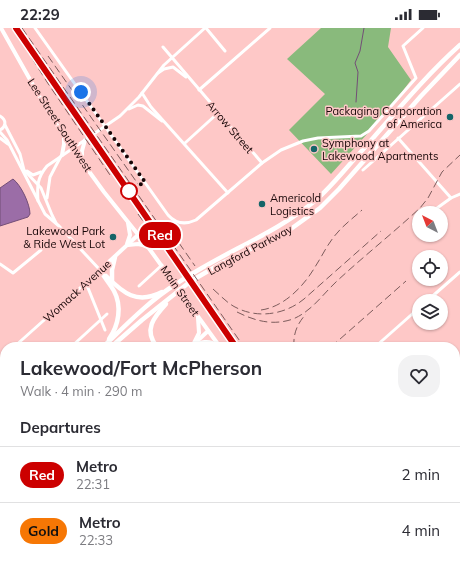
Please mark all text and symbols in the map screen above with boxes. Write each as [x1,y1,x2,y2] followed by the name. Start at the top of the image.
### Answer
[20,5,60,24] text: 22:29
[25,76,95,174] street label: Lee Street Southwest
[71,82,91,102] your location
[203,98,257,156] street label: Arrow Street
[326,104,442,131] place label: Packaging Corporation of America
[445,112,455,122] marker: Packaging Corporation of America
[322,136,438,163] place label: Symphony at Lakewood Apartments
[309,144,319,154] marker: Symphony at Lakewood Apartments
[120,182,138,200] unlabelled marker
[270,191,321,218] place label: Americold Logistics
[257,199,267,209] marker: Americold Logistics
[412,206,448,242] north arrow
[412,206,448,330] map controls
[137,222,183,248] line badge: Red
[205,222,295,278] street label: Langford Parkway
[23,224,105,251] place label: Lakewood Park & Ride West Lot
[147,226,173,244] text: Red
[108,232,118,242] marker: Lakewood Park & Ride West Lot
[412,250,448,286] button: locate
[40,257,114,325] street label: Womack Avenue
[158,263,203,319] street label: Main Street
[412,294,448,330] button: layers
[398,355,440,397] button: heart
[20,356,262,380] text: Lakewood/Fort McPherson
[20,383,142,399] text: Walk · 4 min · 290 m
[20,418,101,437] text: Departures
[76,457,118,476] text: Metro
[402,465,440,484] text: 2 min
[29,466,55,484] text: Red
[76,476,110,492] text: 22:31
[79,513,121,532] text: Metro
[402,521,440,540] text: 4 min
[28,522,59,540] text: Gold
[79,532,113,548] text: 22:33

